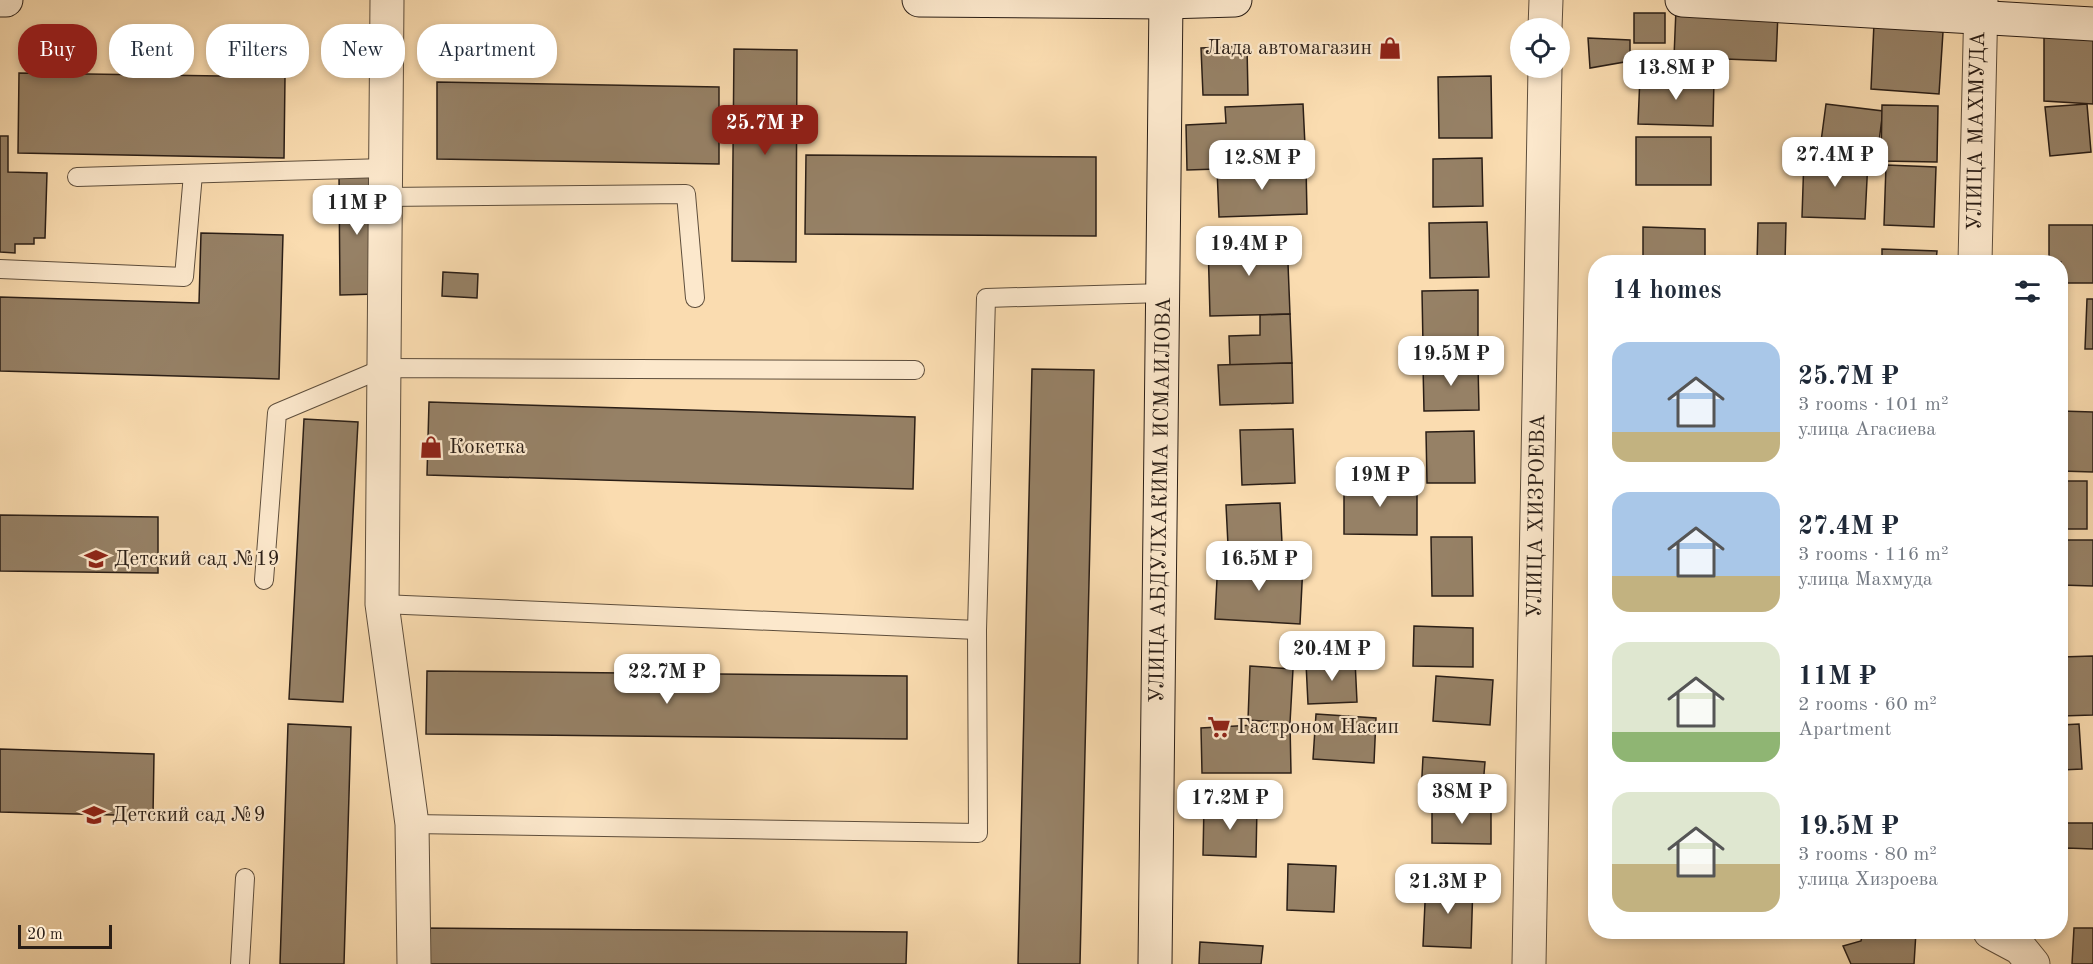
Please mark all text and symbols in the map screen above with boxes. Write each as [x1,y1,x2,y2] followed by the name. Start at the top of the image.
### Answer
[1510,18,1570,78] map controls
[1510,18,1570,78] button: locate
[18,24,97,78] chip: Buy
[109,24,194,78] chip: Rent
[206,24,309,78] chip: Filters
[321,24,405,78] chip: New
[417,24,557,78] chip: Apartment
[1965,31,1989,231] street label: УЛИЦА МАХМУДА
[1377,35,1403,61] shop icon: Лада автомагазин
[1205,38,1372,59] place label: Лада автомагазин
[1621,50,1731,101] pin: 13.8M ₽
[1637,59,1715,79] text: 13.8M ₽
[710,105,820,156] pin: 25.7M ₽
[726,114,804,134] text: 25.7M ₽
[1780,137,1890,188] pin: 27.4M ₽
[1207,140,1317,191] pin: 12.8M ₽
[1796,146,1874,166] text: 27.4M ₽
[1223,149,1301,169] text: 12.8M ₽
[315,185,399,236] pin: 11M ₽
[327,194,387,214] text: 11M ₽
[1194,226,1304,277] pin: 19.4M ₽
[1210,235,1288,255] text: 19.4M ₽
[2011,275,2044,308] icon: filters
[1612,278,1721,304] text: 14 homes
[1147,297,1175,703] street label: УЛИЦА АБДУЛХАКИМА ИСМАИЛОВА
[1396,336,1506,387] pin: 19.5M ₽
[1412,345,1490,365] text: 19.5M ₽
[1798,364,1899,390] text: 25.7M ₽
[1660,366,1732,438] icon: home
[1798,395,1948,415] text: 3 rooms · 101 m²
[1525,414,1549,618] street label: УЛИЦА ХИЗРОЕВА
[1798,420,1936,440] text: улица Агасиева
[418,434,444,460] shop icon: Кокетка
[449,437,526,458] place label: Кокетка
[1338,457,1422,508] pin: 19M ₽
[1350,466,1410,486] text: 19M ₽
[1798,514,1899,540] text: 27.4M ₽
[1660,516,1732,588] icon: home
[1204,541,1314,592] pin: 16.5M ₽
[1798,545,1948,565] text: 3 rooms · 116 m²
[83,546,109,572] school or university icon: Детский сад №19
[114,549,280,570] place label: Детский сад №19
[1220,550,1298,570] text: 16.5M ₽
[1798,570,1933,590] text: улица Махмуда
[1277,631,1387,682] pin: 20.4M ₽
[1293,640,1371,660] text: 20.4M ₽
[612,654,722,705] pin: 22.7M ₽
[628,663,706,683] text: 22.7M ₽
[1798,664,1877,690] text: 11M ₽
[1660,666,1732,738] icon: home
[1798,695,1937,715] text: 2 rooms · 60 m²
[1206,714,1232,740] supermarket icon: Гастроном Насип
[1237,717,1399,738] place label: Гастроном Насип
[1798,720,1892,740] text: Apartment
[1420,774,1504,825] pin: 38M ₽
[1175,780,1285,831] pin: 17.2M ₽
[1432,783,1492,803] text: 38M ₽
[1191,789,1269,809] text: 17.2M ₽
[81,802,107,828] school or university icon: Детский сад №9
[112,805,266,826] place label: Детский сад №9
[1798,814,1899,840] text: 19.5M ₽
[1660,816,1732,888] icon: home
[1798,845,1937,865] text: 3 rooms · 80 m²
[1393,864,1503,915] pin: 21.3M ₽
[1798,870,1938,890] text: улица Хизроева
[1409,873,1487,893] text: 21.3M ₽
[18,922,112,950] scale bar
[27,927,63,943] text: 20 m

